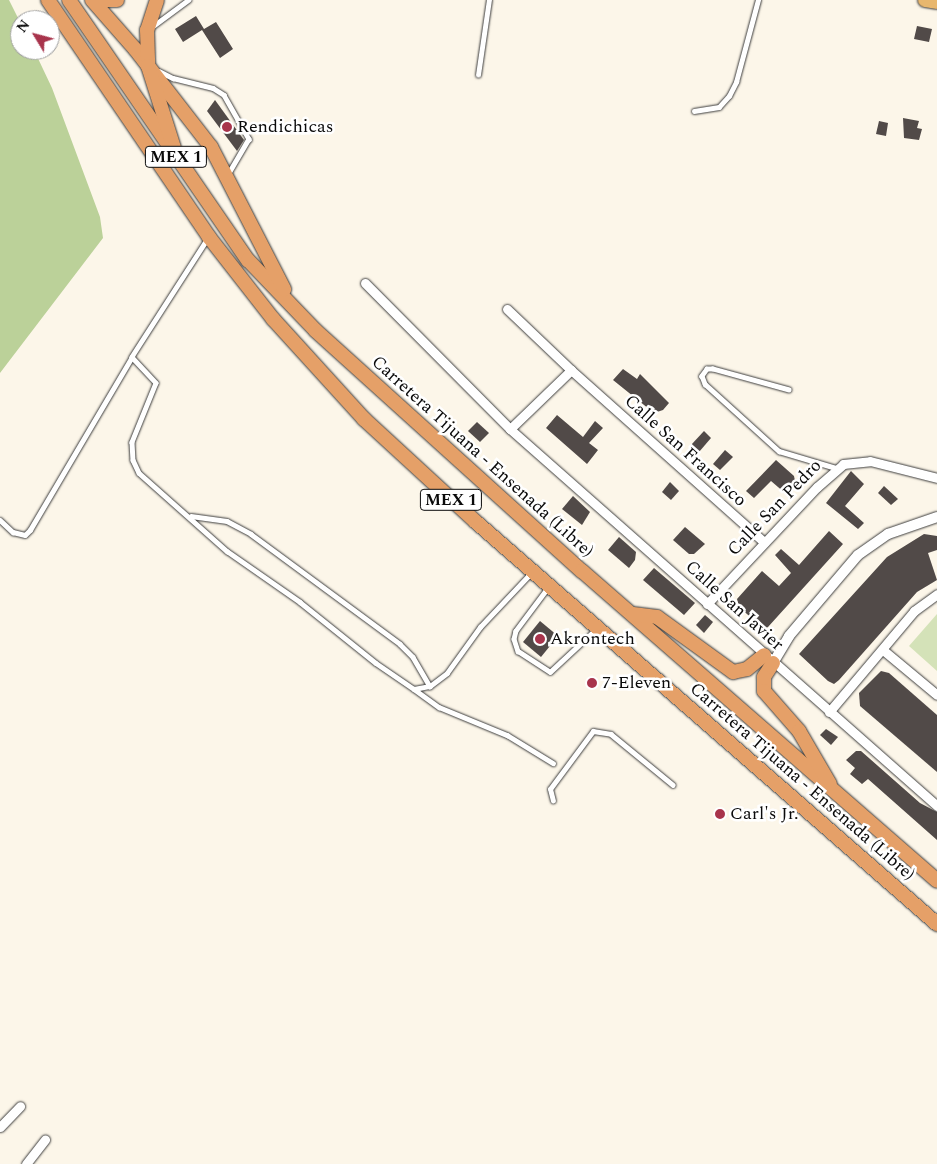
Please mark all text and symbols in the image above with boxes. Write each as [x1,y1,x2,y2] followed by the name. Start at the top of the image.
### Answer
[10,10,60,60] north arrow
[12,15,35,37] text: N
[237,116,334,138] place label: Rendichicas
[221,121,233,133] marker: Rendichicas
[145,144,207,170] road number: MEX 1
[367,352,597,562] street label: Carretera Tijuana - Ensenada (Libre)
[620,391,750,511] street label: Calle San Francisco
[723,455,827,561] street label: Calle San Pedro
[420,486,482,514] road number: MEX 1
[680,556,788,656] street label: Calle San Javier
[550,628,635,650] place label: Akrontech
[534,633,546,645] marker: Akrontech
[602,672,671,694] place label: 7-Eleven
[586,677,598,689] marker: 7-Eleven
[685,678,919,886] street label: Carretera Tijuana - Ensenada (Libre)
[730,803,798,825] place label: Carl's Jr.
[714,808,726,820] marker: Carl's Jr.

